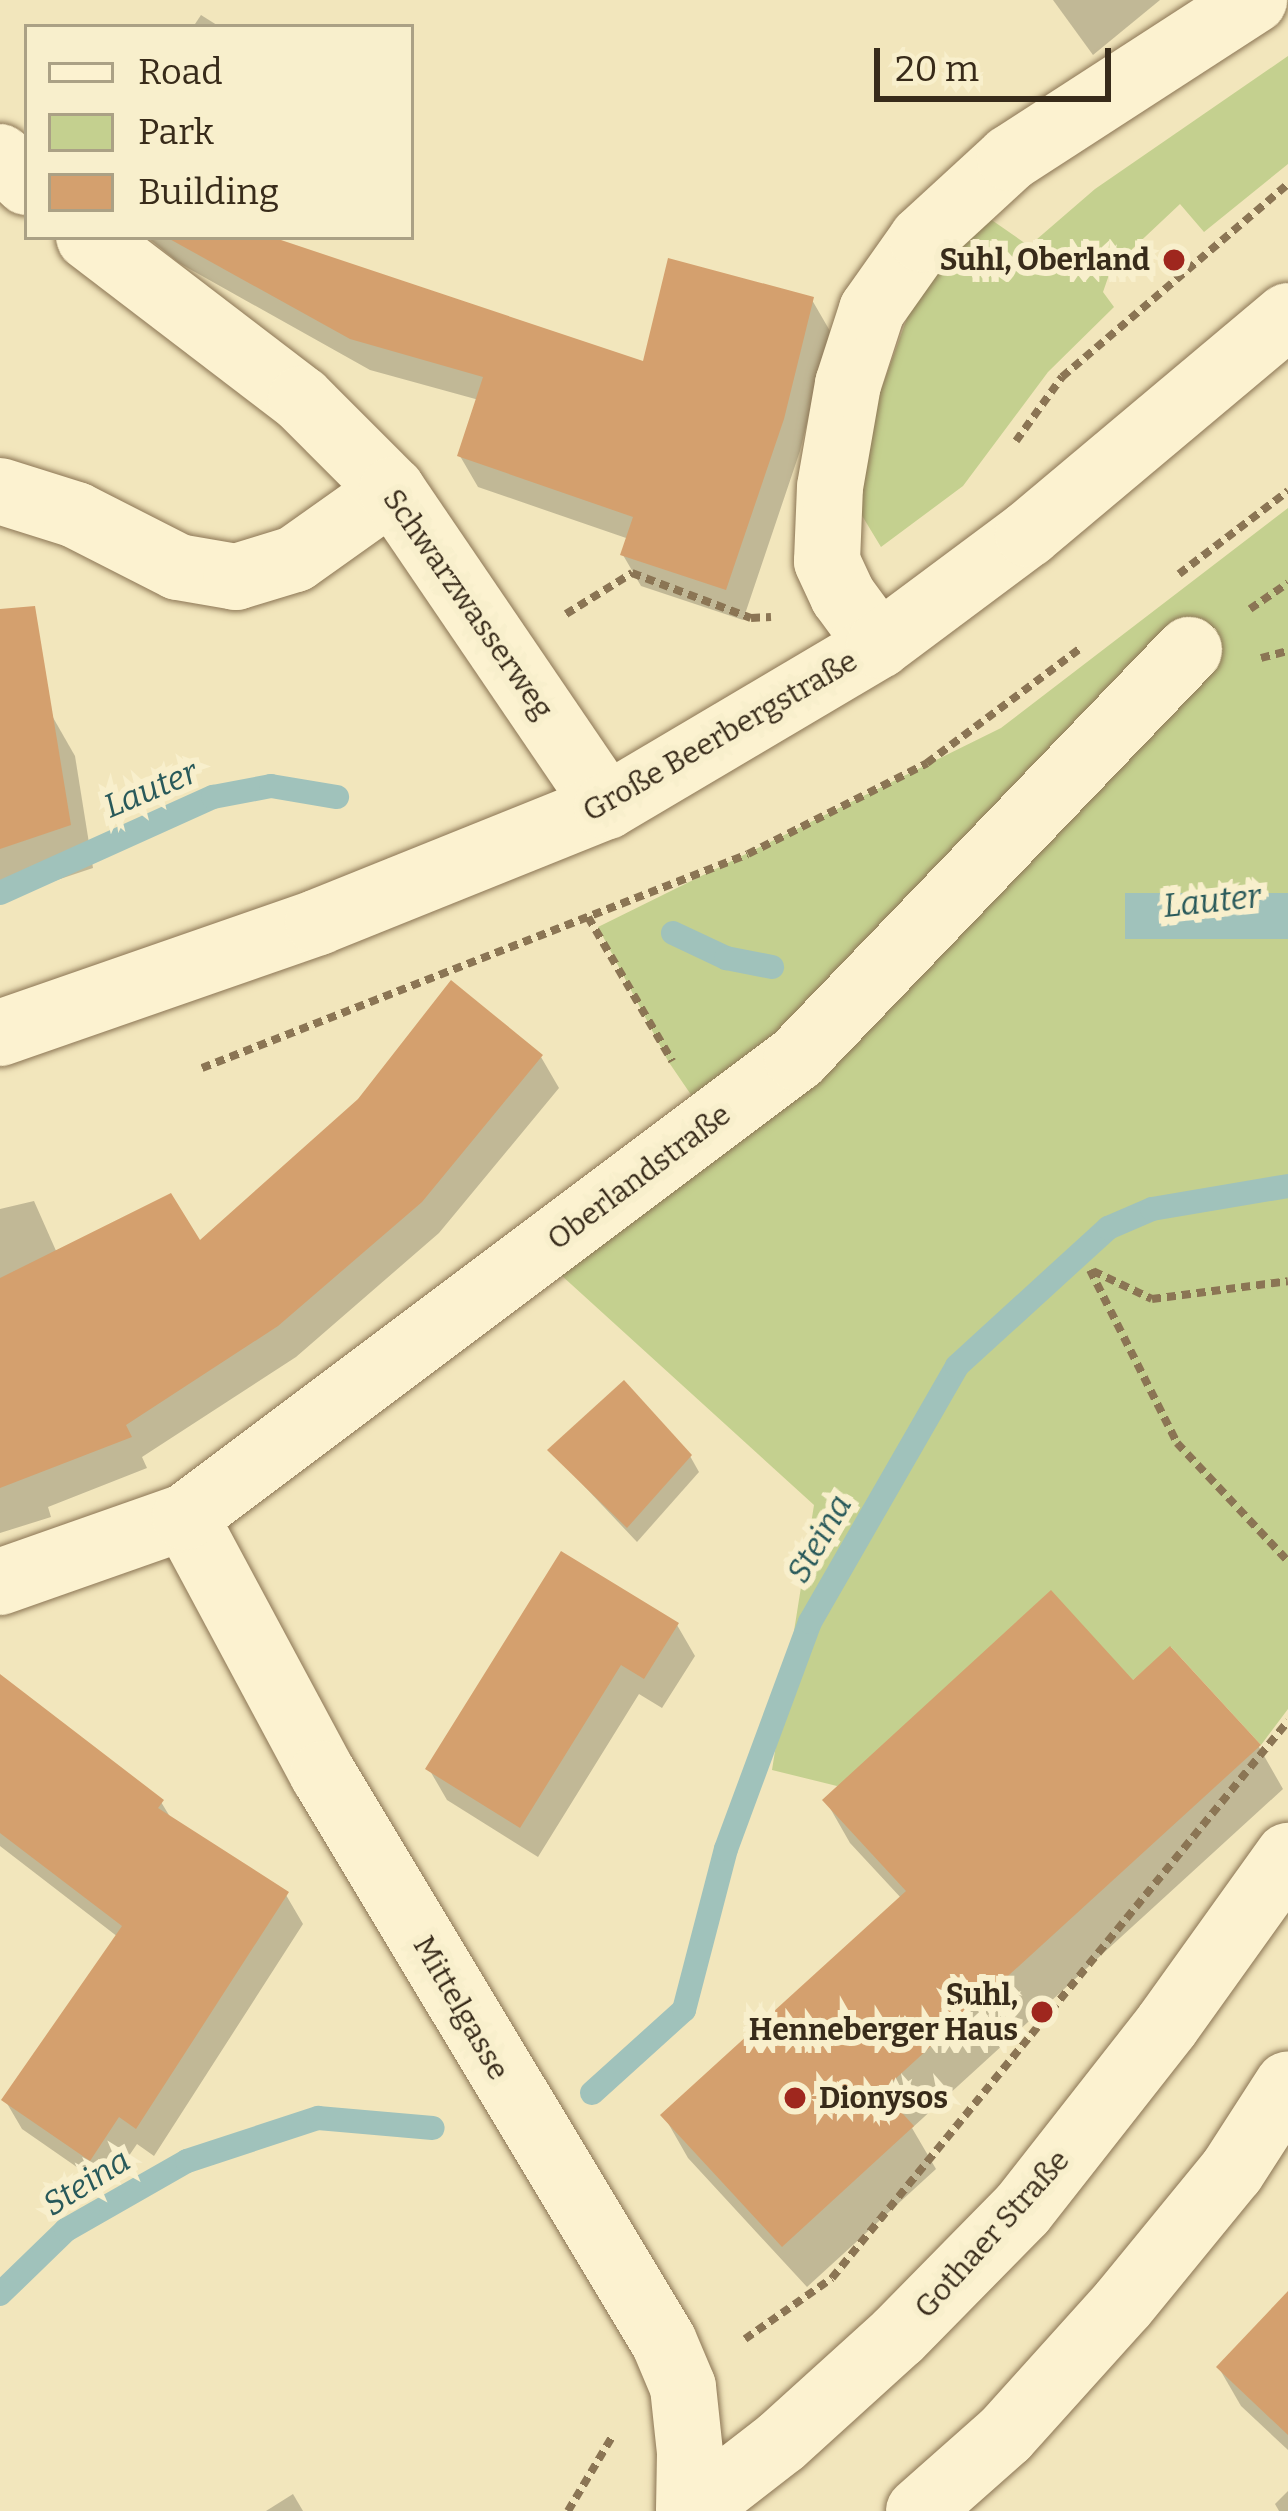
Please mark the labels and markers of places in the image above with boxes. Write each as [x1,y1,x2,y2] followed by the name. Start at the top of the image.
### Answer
[939,242,1150,278] place label: Suhl, Oberland
[1161,247,1187,273] marker: Suhl, Oberland
[749,1977,1018,2048] place label: Suhl, Henneberger Haus
[1029,1999,1055,2025] marker: Suhl, Henneberger Haus
[819,2080,948,2116] place label: Dionysos
[782,2085,808,2111] marker: Dionysos

